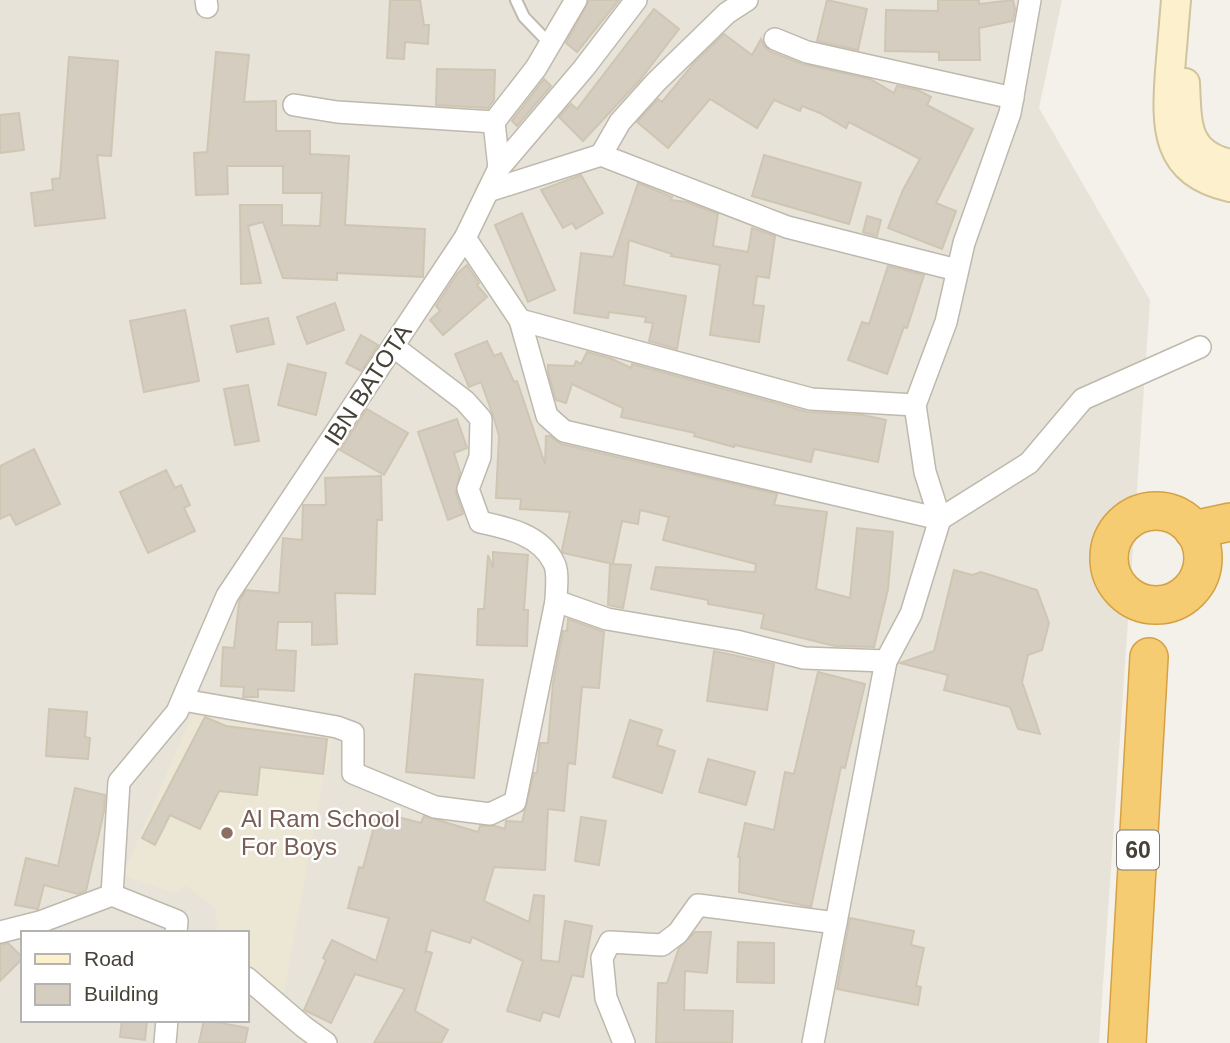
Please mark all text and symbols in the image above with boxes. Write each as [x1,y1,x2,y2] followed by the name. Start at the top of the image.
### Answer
[318,319,417,450] street label: IBN BATOTA
[241,805,400,860] place label: Al Ram School For Boys
[219,825,235,841] marker: Al Ram School For Boys
[1117,830,1159,870] road number: 60
[21,931,248,1022] legend
[84,947,134,970] text: Road
[84,982,159,1005] text: Building

